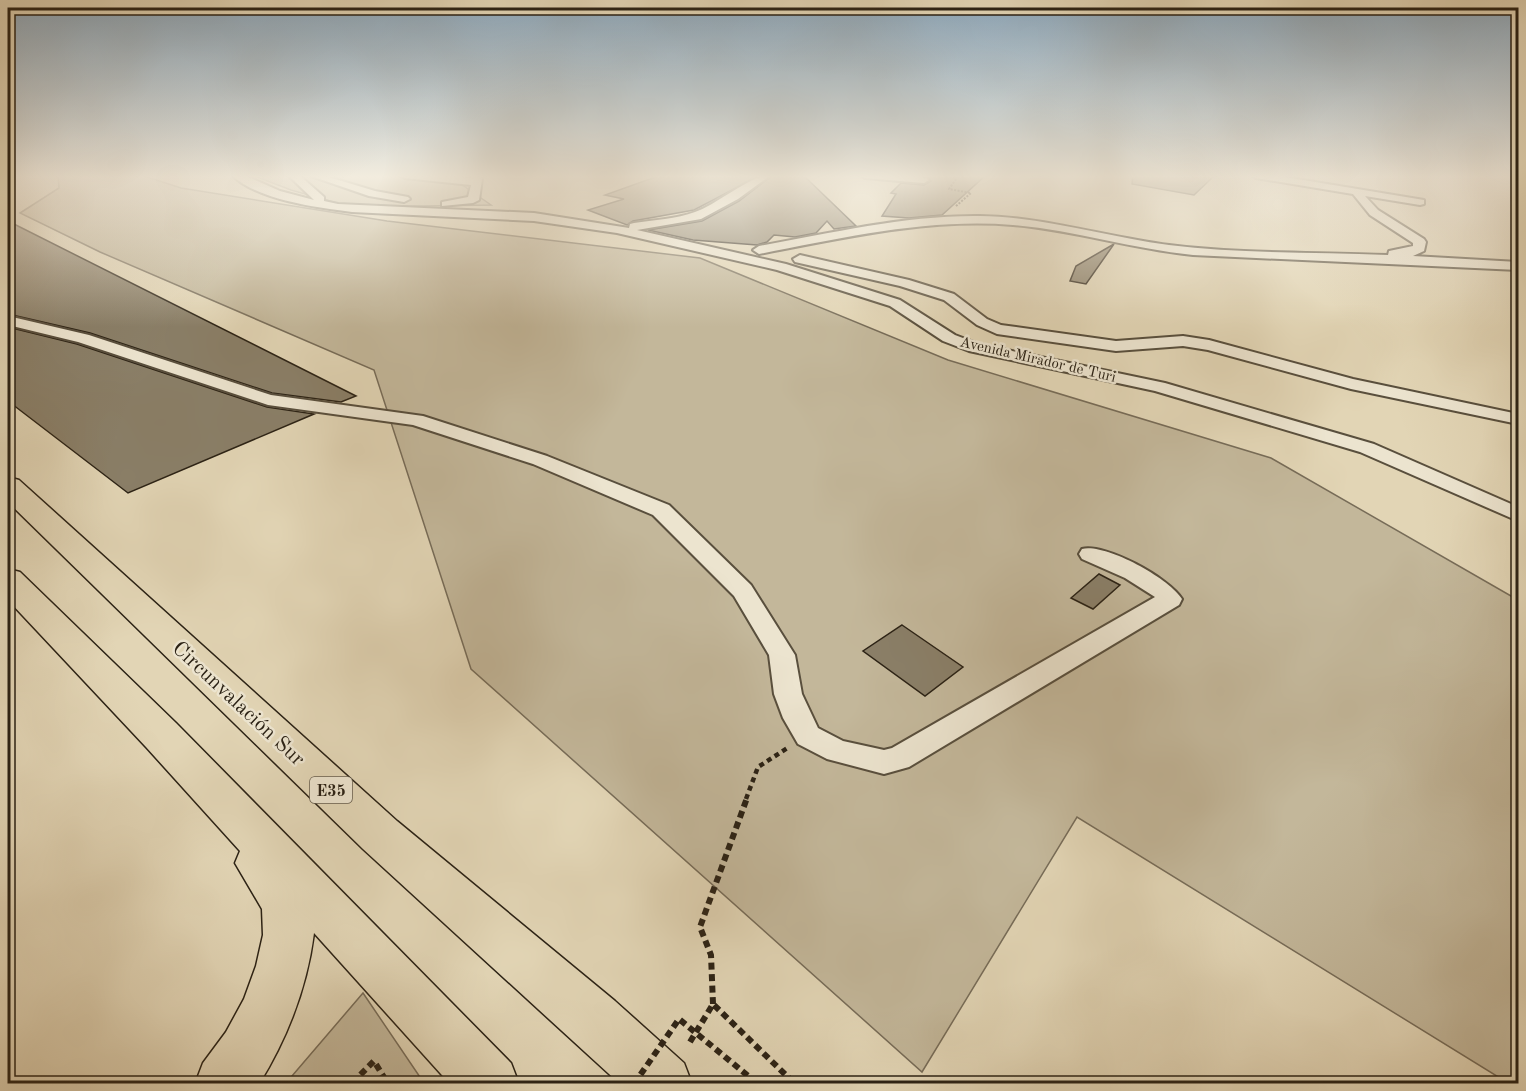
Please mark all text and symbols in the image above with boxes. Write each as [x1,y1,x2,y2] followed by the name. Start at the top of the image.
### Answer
[958,335,1117,386] street label: Avenida Mirador de Turi
[168,638,308,771] street label: Circunvalación Sur
[310,777,352,803] road number: E35

